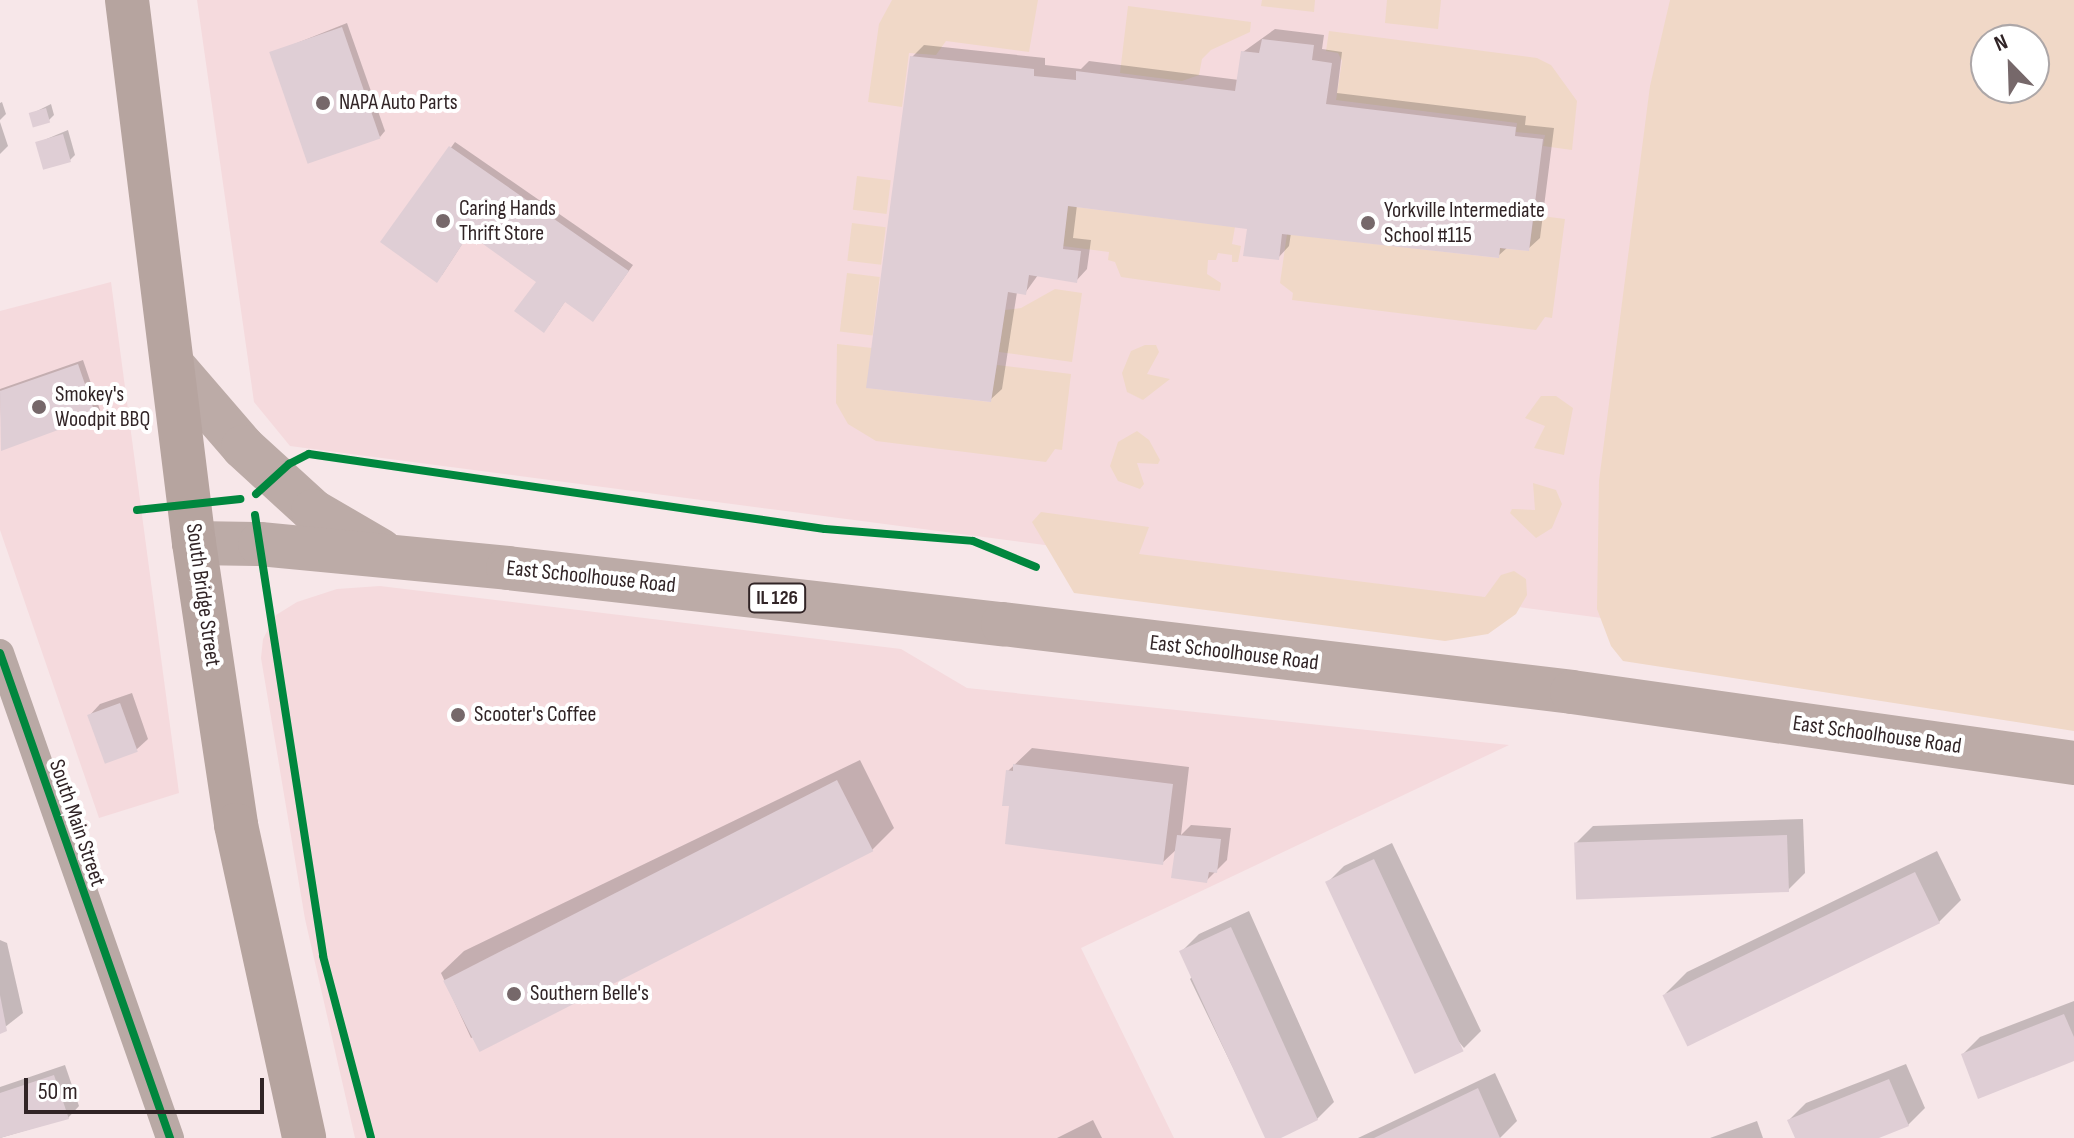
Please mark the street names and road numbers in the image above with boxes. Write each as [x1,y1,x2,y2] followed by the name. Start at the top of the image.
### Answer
[180,522,226,668] street label: South Bridge Street
[505,555,677,599] street label: East Schoolhouse Road
[747,582,807,614] road number: IL 126
[1148,630,1320,676] street label: East Schoolhouse Road
[1791,710,1963,760] street label: East Schoolhouse Road
[43,756,111,890] street label: South Main Street

